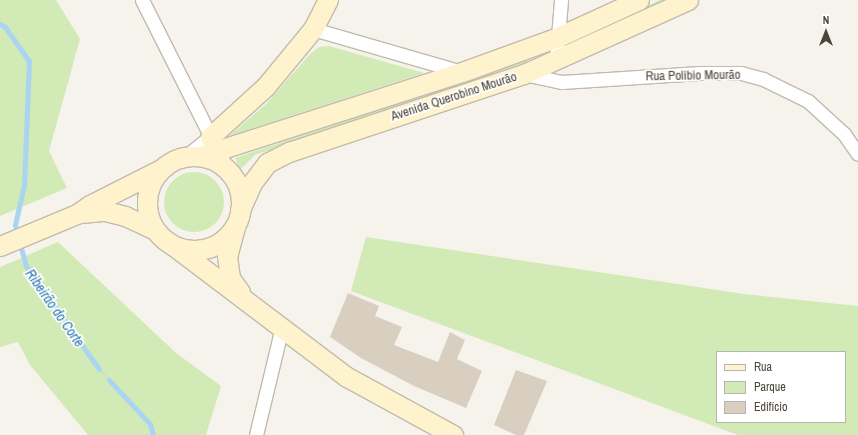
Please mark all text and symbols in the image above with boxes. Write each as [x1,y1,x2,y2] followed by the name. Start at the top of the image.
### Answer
[806,12,846,52] north arrow
[823,13,829,27] text: N
[645,67,741,85] street label: Rua Polibio Mourão
[389,69,519,125] street label: Avenida Querobino Mourão
[22,266,88,350] water label: Ribeirão do Corte
[716,351,846,423] legend
[754,359,772,375] text: Rua
[754,379,786,395] text: Parque
[754,399,787,415] text: Edifício

